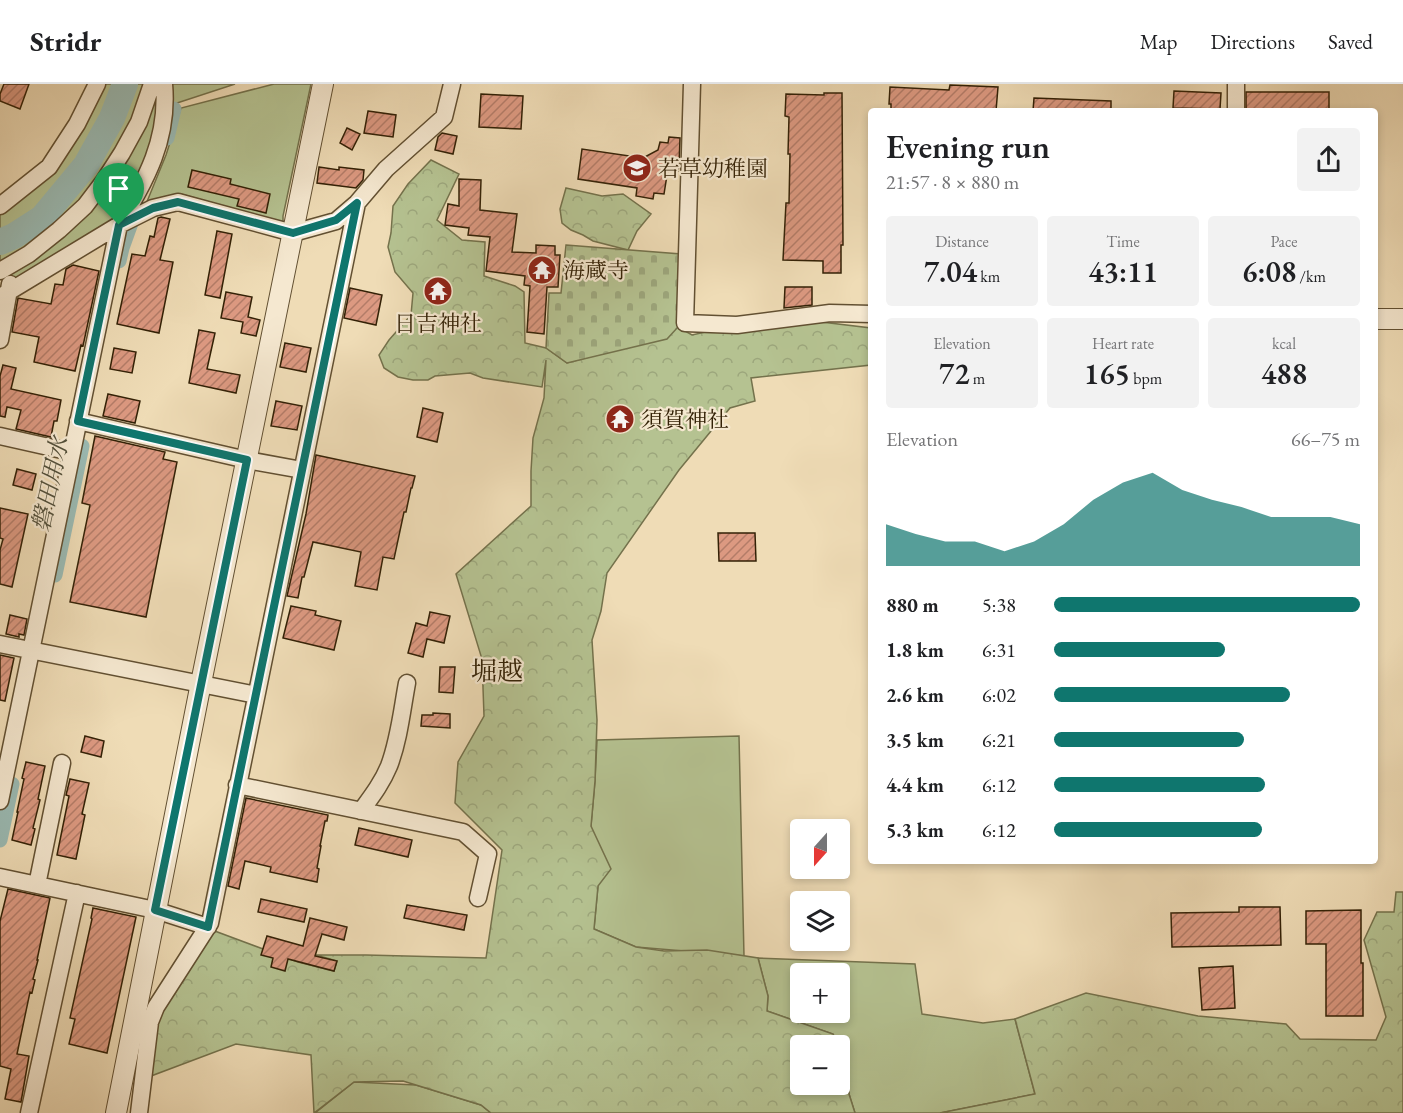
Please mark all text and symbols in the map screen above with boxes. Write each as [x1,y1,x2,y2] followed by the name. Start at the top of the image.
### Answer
[30,23,101,59] text: Stridr
[1140,28,1177,55] text: Map
[1210,28,1295,55] text: Directions
[1328,28,1373,55] text: Saved
[886,125,1050,168] text: Evening run
[1297,128,1360,191] button: share
[621,152,653,184] school or university icon: 若草幼稚園
[658,154,768,183] place label: 若草幼稚園
[93,163,144,225] pin
[886,169,1019,195] text: 21:57 · 8 × 880 m
[102,172,135,205] icon: arrive
[935,231,989,252] text: Distance
[1106,231,1140,252] text: Time
[1271,231,1297,252] text: Pace
[924,252,977,291] text: 7.04
[1088,252,1158,291] text: 43:11
[1242,252,1296,291] text: 6:08
[526,254,558,286] temple icon: 海蔵寺
[563,256,629,285] place label: 海蔵寺
[977,266,1000,287] text: km
[1296,266,1326,287] text: /km
[422,275,454,307] temple icon: 日吉神社
[394,309,482,338] place label: 日吉神社
[933,333,991,354] text: Elevation
[1092,333,1154,354] text: Heart rate
[1272,333,1296,354] text: kcal
[939,354,970,393] text: 72
[1084,354,1130,393] text: 165
[1261,354,1307,393] text: 488
[970,368,985,389] text: m
[1130,368,1162,389] text: bpm
[604,403,636,435] temple icon: 須賀神社
[641,405,729,434] place label: 須賀神社
[886,426,958,452] text: Elevation
[1291,426,1360,452] text: 66–75 m
[25,432,76,534] water label: 磐田用水
[886,592,939,618] text: 880 m
[982,592,1016,618] text: 5:38
[886,637,944,663] text: 1.8 km
[982,637,1016,663] text: 6:31
[471,654,523,688] district label: 堀越
[886,682,944,708] text: 2.6 km
[982,682,1016,708] text: 6:02
[886,727,944,753] text: 3.5 km
[982,727,1016,753] text: 6:21
[886,772,944,798] text: 4.4 km
[982,772,1016,798] text: 6:12
[886,817,944,843] text: 5.3 km
[982,817,1016,843] text: 6:12
[790,819,850,879] north arrow
[790,819,850,1095] map controls
[790,891,850,951] button: layers
[790,963,850,1023] button: +
[790,1035,850,1095] button: −

